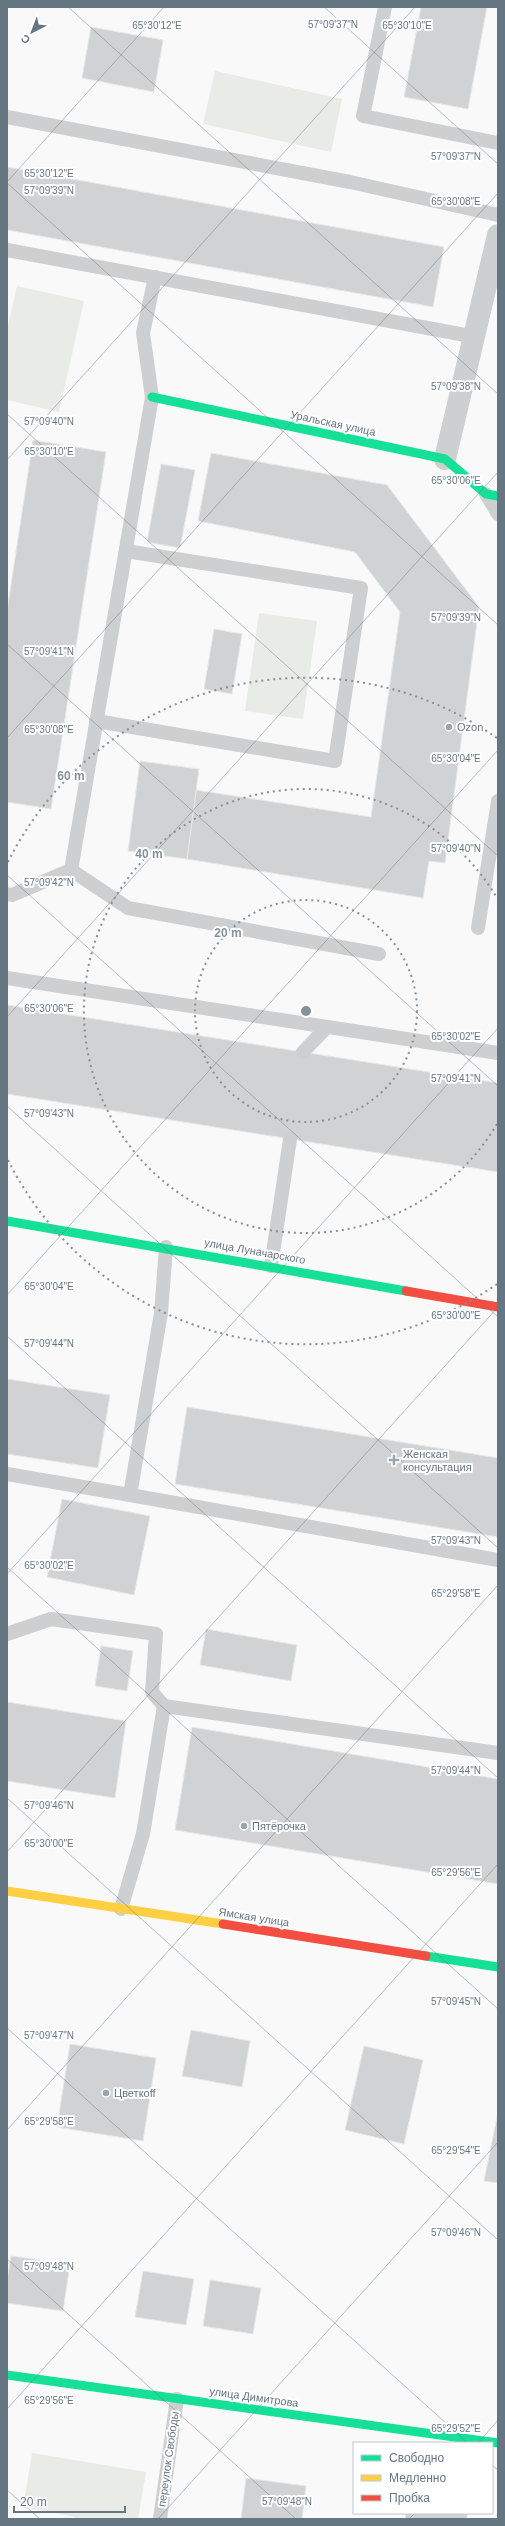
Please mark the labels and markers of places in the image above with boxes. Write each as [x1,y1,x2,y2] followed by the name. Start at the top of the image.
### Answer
[457,721,483,733] place label: Ozon
[444,722,454,732] marker: Ozon
[299,1004,313,1018] centre of rings
[403,1448,472,1473] place label: Женская консультация
[388,1454,400,1466] marker: Женская консультация
[252,1820,307,1832] place label: Пятёрочка
[239,1821,249,1831] marker: Пятёрочка
[114,2087,157,2099] place label: Цветкоff
[101,2088,111,2098] marker: Цветкоff

